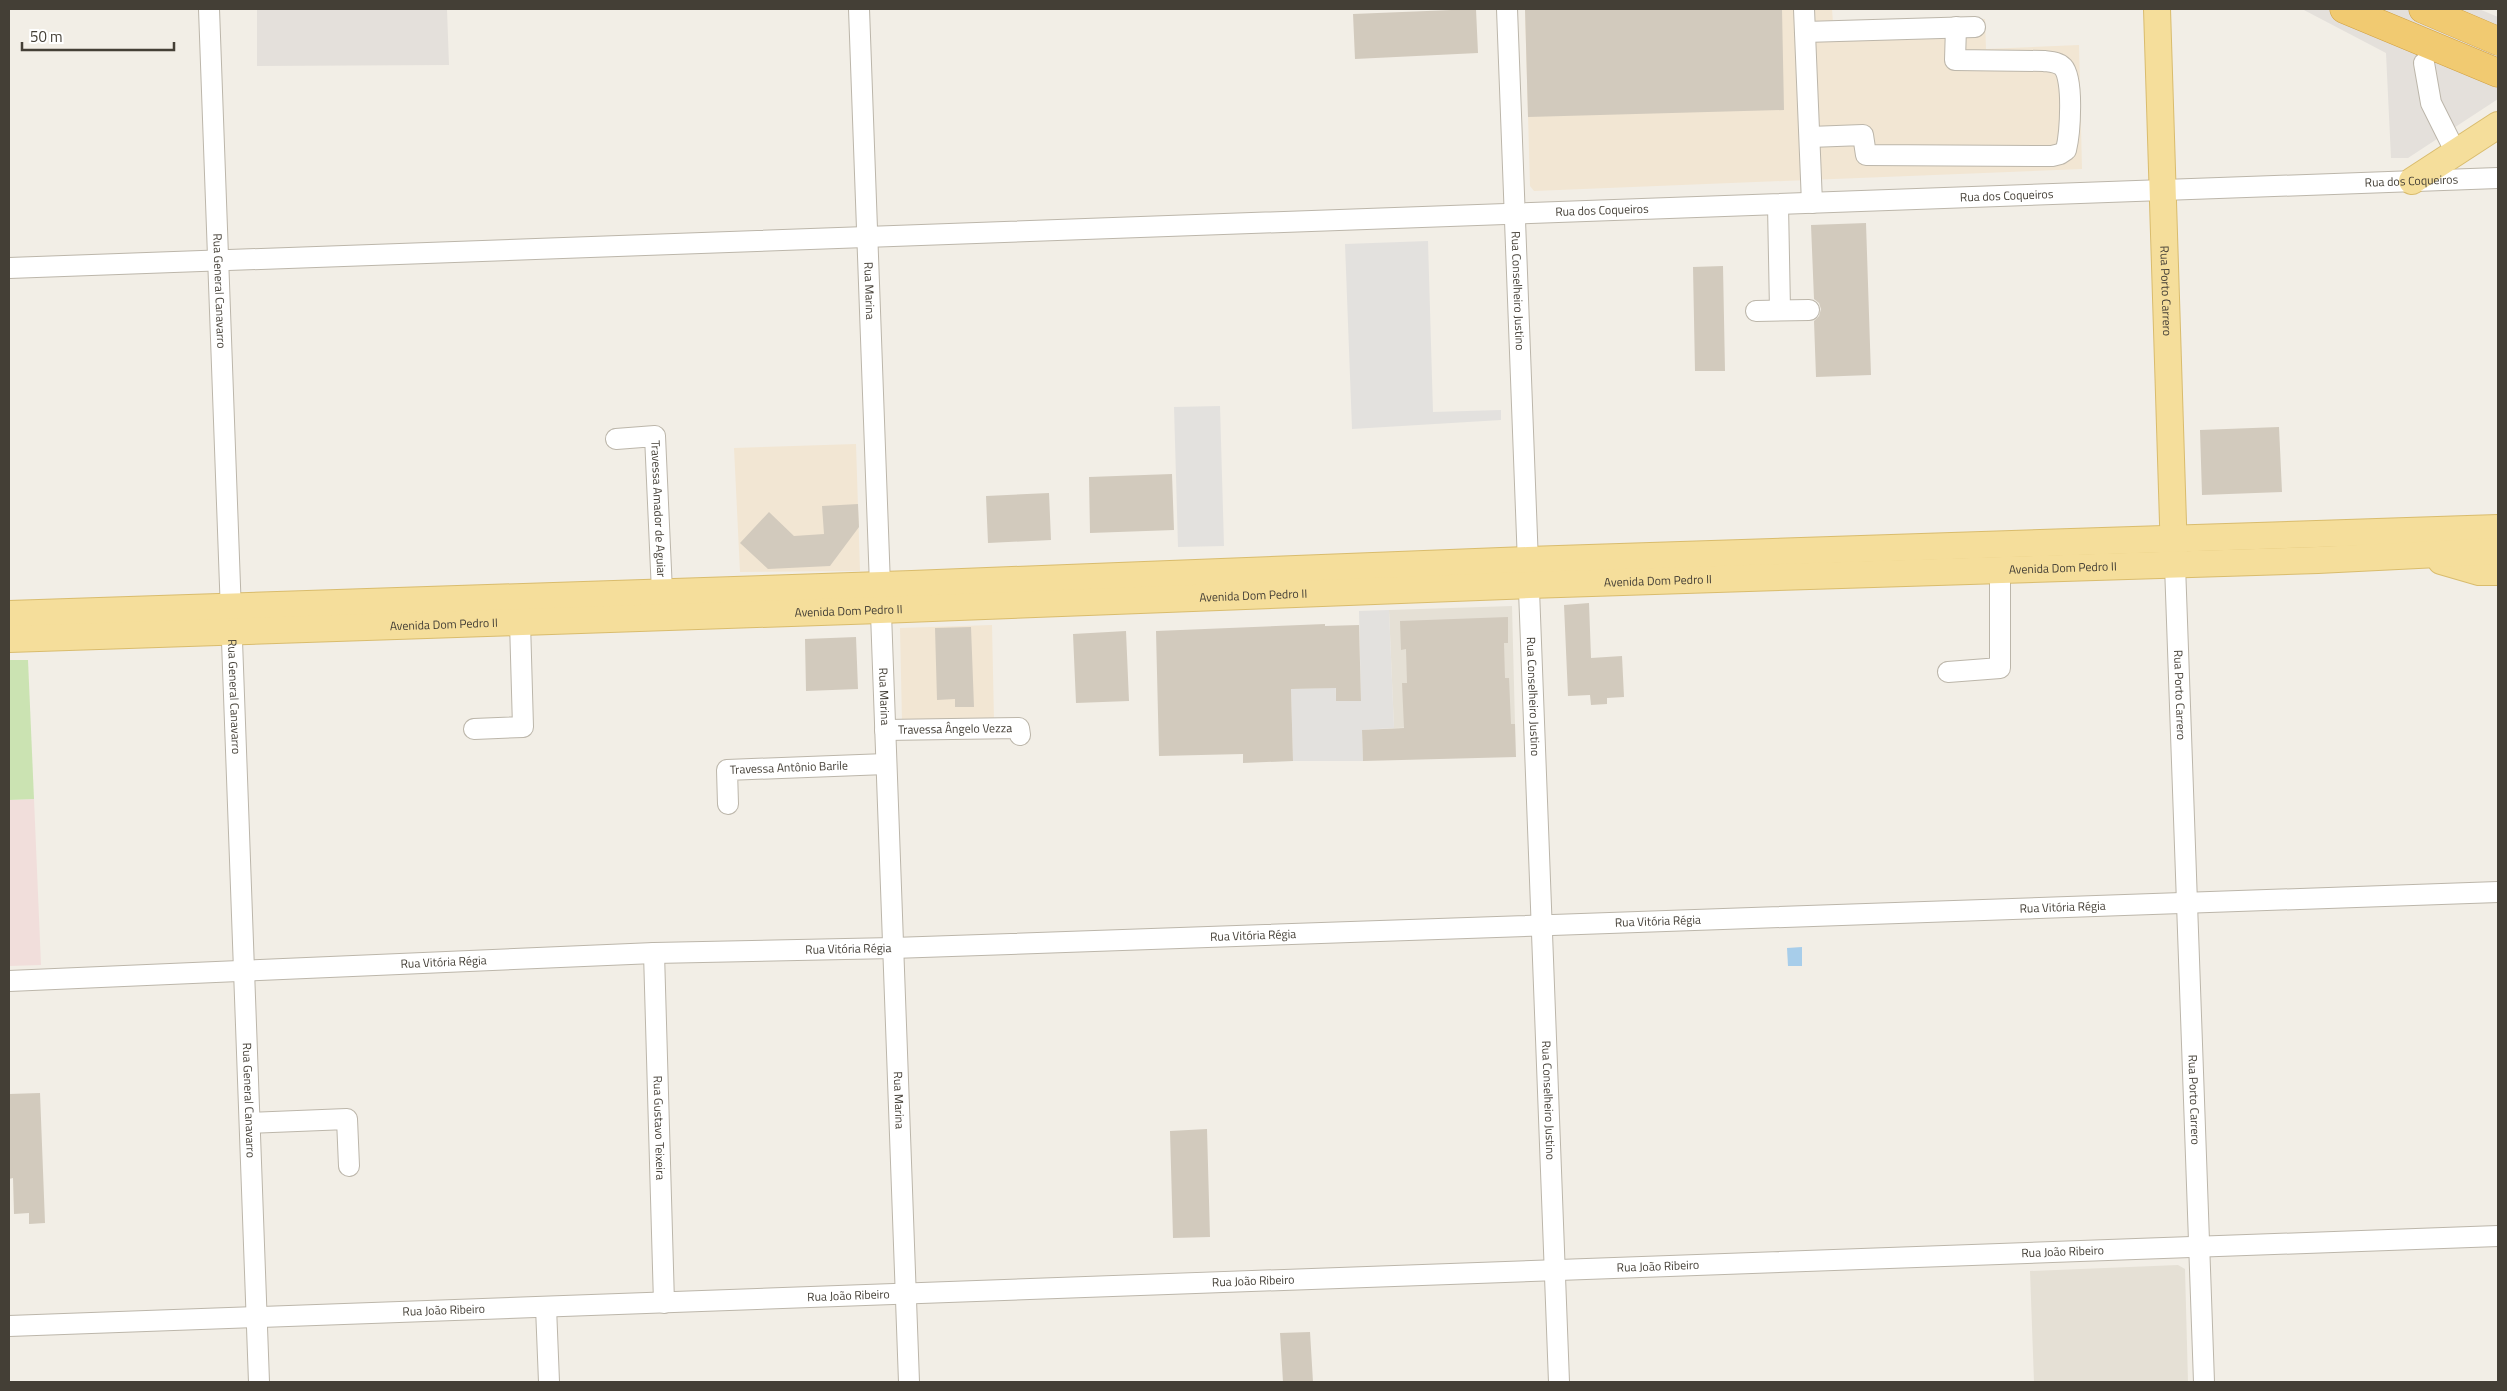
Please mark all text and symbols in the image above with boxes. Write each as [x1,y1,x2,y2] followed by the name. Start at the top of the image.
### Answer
[22,20,175,52] scale bar
[30,25,63,48] text: 50 m
[2364,169,2459,192] street label: Rua dos Coqueiros
[1960,184,2054,206] street label: Rua dos Coqueiros
[1555,199,1649,221] street label: Rua dos Coqueiros
[1506,231,1530,351] street label: Rua Conselheiro Justino
[208,233,231,349] street label: Rua General Canavarro
[2155,245,2177,336] street label: Rua Porto Carrero
[859,262,880,320] street label: Rua Marina
[646,440,671,578] street label: Travessa Amador de Aguiar
[2008,556,2117,579] street label: Avenida Dom Pedro II
[1604,569,1712,592] street label: Avenida Dom Pedro II
[1199,584,1308,607] street label: Avenida Dom Pedro II
[794,599,903,622] street label: Avenida Dom Pedro II
[389,613,498,635] street label: Avenida Dom Pedro II
[1522,637,1545,756] street label: Rua Conselheiro Justino
[223,639,246,754] street label: Rua General Canavarro
[2169,649,2191,740] street label: Rua Porto Carrero
[874,667,895,726] street label: Rua Marina
[898,718,1012,739] street label: Travessa Ângelo Vezza
[729,755,848,779] street label: Travessa Antônio Barile
[2019,896,2106,918] street label: Rua Vitória Régia
[1614,910,1701,932] street label: Rua Vitória Régia
[1210,924,1297,946] street label: Rua Vitória Régia
[805,938,892,959] street label: Rua Vitória Régia
[400,950,487,973] street label: Rua Vitória Régia
[1537,1040,1561,1160] street label: Rua Conselheiro Justino
[238,1042,261,1158] street label: Rua General Canavarro
[2183,1054,2206,1145] street label: Rua Porto Carrero
[889,1071,910,1129] street label: Rua Marina
[649,1075,670,1181] street label: Rua Gustavo Teixeira
[2021,1240,2104,1262] street label: Rua João Ribeiro
[1616,1255,1700,1277] street label: Rua João Ribeiro
[1212,1270,1295,1291] street label: Rua João Ribeiro
[807,1284,890,1306] street label: Rua João Ribeiro
[402,1299,485,1321] street label: Rua João Ribeiro

